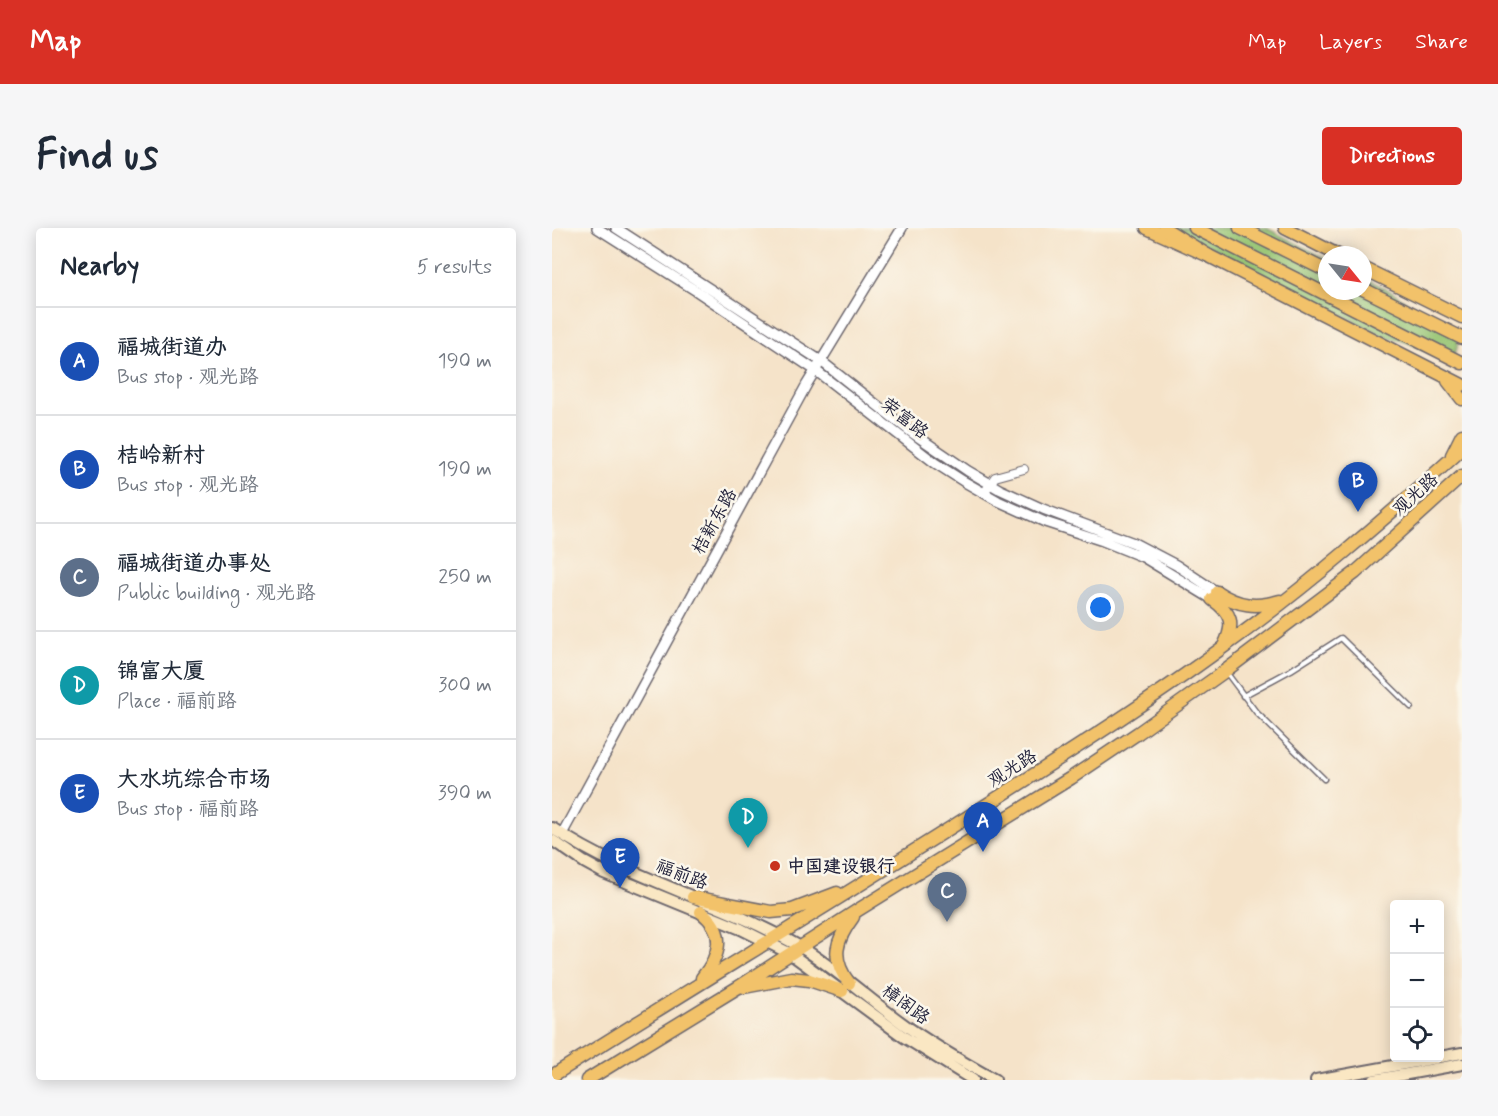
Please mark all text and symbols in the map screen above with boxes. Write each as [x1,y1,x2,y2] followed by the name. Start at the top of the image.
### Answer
[30,24,81,61] text: Map
[1248,28,1286,56] text: Map
[1319,28,1382,56] text: Layers
[1415,28,1468,56] text: Share
[1322,127,1462,185] button: Directions
[36,129,158,184] text: Find us
[1318,246,1372,300] north arrow
[60,250,139,284] text: Nearby
[417,254,492,281] text: 5 results
[117,334,227,362] text: 福城街道办
[73,348,86,375] text: A
[438,348,492,375] text: 190 m
[117,364,259,391] text: Bus stop · 观光路
[876,393,933,445] street label: 荣富路
[117,442,205,470] text: 桔岭新村
[73,456,86,483] text: B
[438,456,492,483] text: 190 m
[1338,462,1378,512] pin: B
[1388,468,1444,522] street label: 观光路
[117,472,259,499] text: Bus stop · 观光路
[687,484,743,559] street label: 桔新东路
[117,550,271,578] text: 福城街道办事处
[72,564,87,591] text: C
[438,564,492,591] text: 250 m
[117,580,316,607] text: Public building · 观光路
[1086,593,1115,622] your location
[117,658,205,686] text: 锦富大厦
[73,672,86,699] text: D
[438,672,492,699] text: 300 m
[117,688,236,715] text: Place · 福前路
[983,744,1042,793] street label: 观光路
[117,766,271,794] text: 大水坑综合市场
[74,780,85,807] text: E
[438,780,492,807] text: 390 m
[117,796,259,823] text: Bus stop · 福前路
[728,798,768,848] pin: D
[964,802,1002,852] pin: A
[600,838,640,888] pin: E
[652,854,711,896] street label: 福前路
[787,855,895,879] place label: 中国建设银行
[768,859,782,873] marker: 中国建设银行
[928,872,966,922] pin: C
[1390,900,1444,1062] map controls
[1390,900,1444,954] button: +
[1390,954,1444,1008] button: −
[877,979,934,1030] street label: 樟阁路
[1390,1008,1444,1062] button: locate

